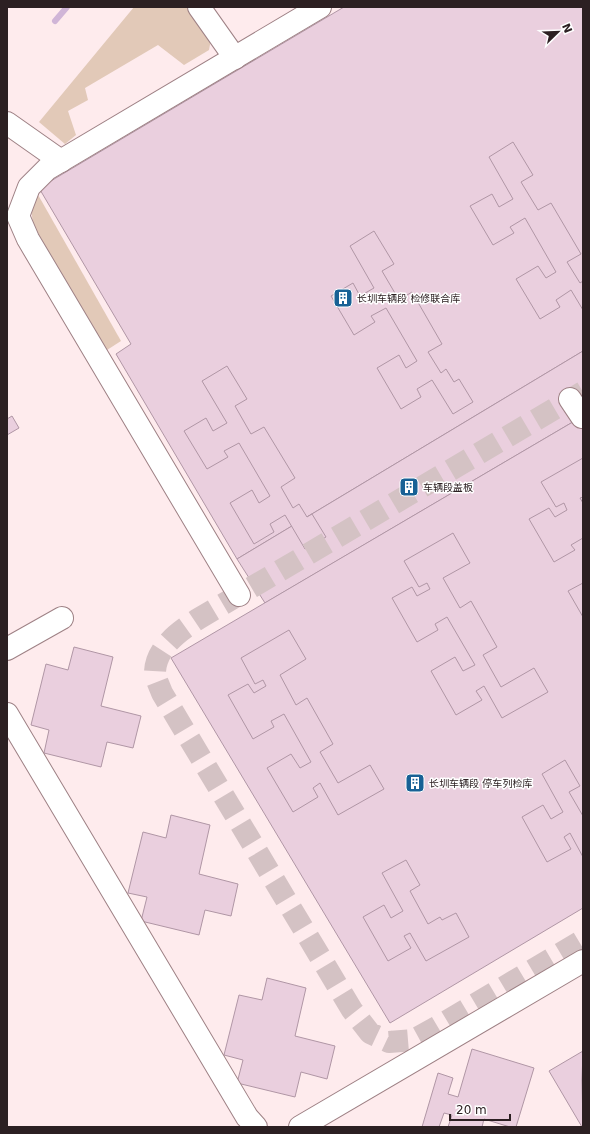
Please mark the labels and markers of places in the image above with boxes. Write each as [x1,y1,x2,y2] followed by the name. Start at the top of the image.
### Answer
[332,287,354,309] building icon: 长圳车辆段 检修联合库
[357,293,460,304] place label: 长圳车辆段 检修联合库
[398,476,420,498] building icon: 车辆段盖板
[423,482,473,493] place label: 车辆段盖板
[404,772,426,794] building icon: 长圳车辆段 停车列检库
[429,778,532,789] place label: 长圳车辆段 停车列检库

